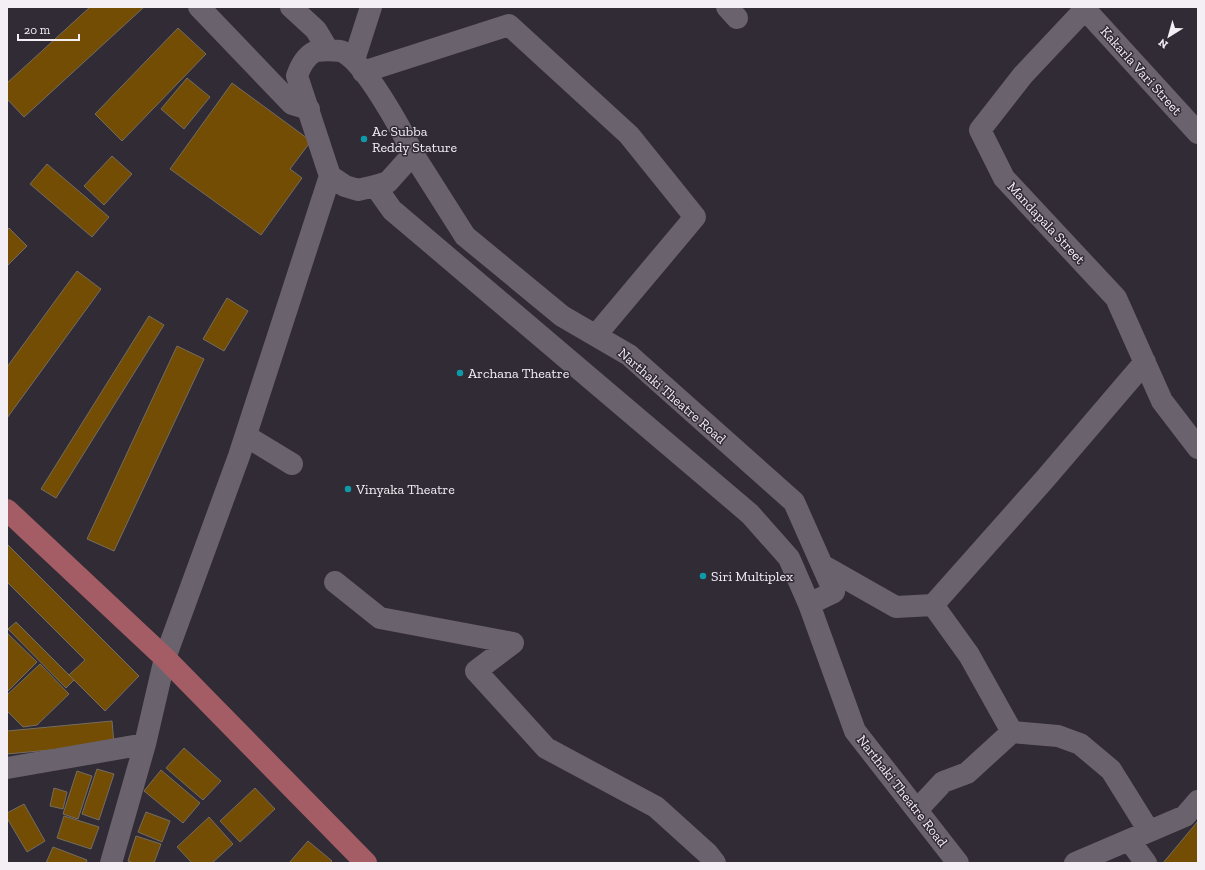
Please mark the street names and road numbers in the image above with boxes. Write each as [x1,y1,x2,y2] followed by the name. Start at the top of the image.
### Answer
[1097,23,1186,119] street label: Kakarla Vari Street
[1003,178,1089,268] street label: Mandapala Street
[615,345,730,448] street label: Narthaki Theatre Road
[853,732,951,851] street label: Narthaki Theatre Road

